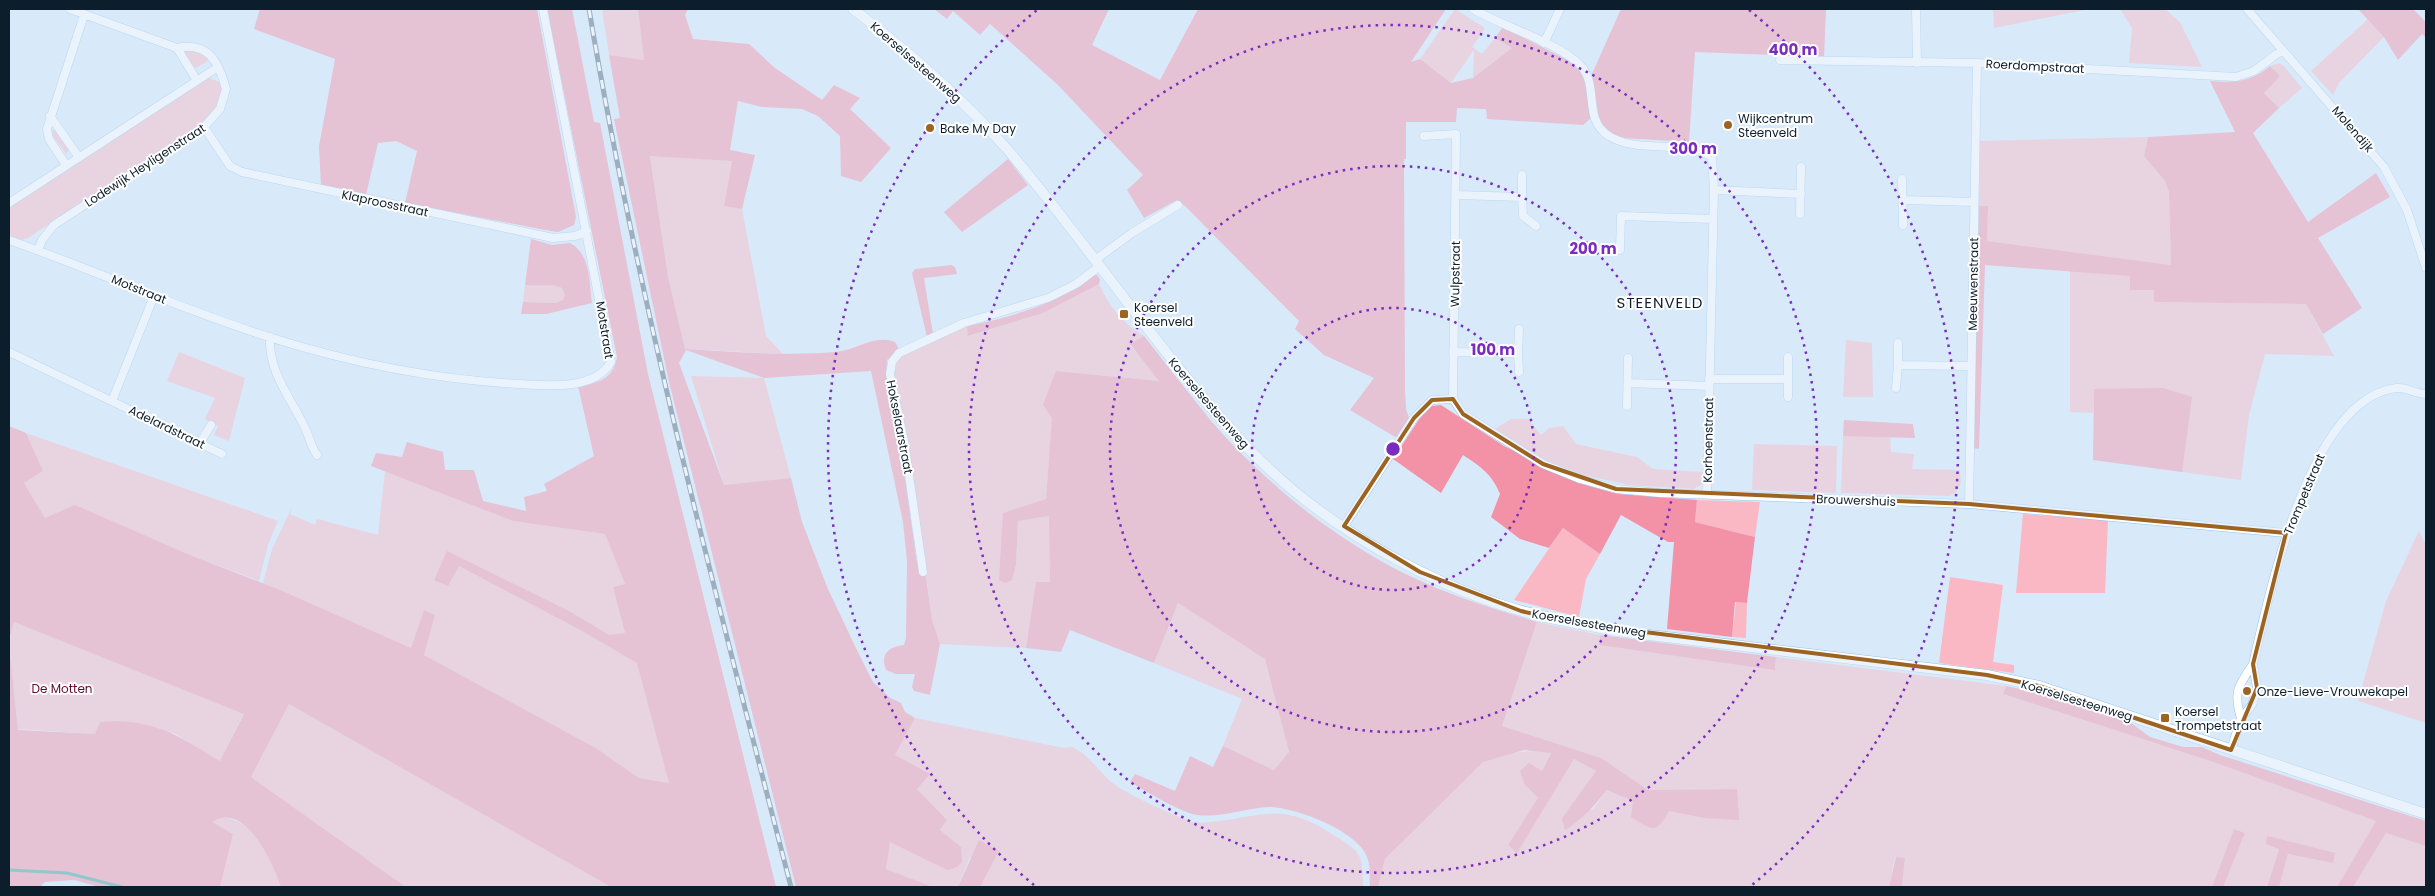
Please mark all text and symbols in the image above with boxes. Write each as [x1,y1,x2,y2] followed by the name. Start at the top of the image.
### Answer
[867,18,965,106] street label: Koerselsesteenweg
[1769,39,1818,60] text: 400 m
[1985,55,2085,77] street label: Roerdompstraat
[2328,102,2378,156] street label: Molendijk
[1738,110,1813,141] place label: Wijkcentrum Steenveld
[81,119,209,211] street label: Lodewijk Heyligenstraat
[1722,119,1734,131] marker: Wijkcentrum Steenveld
[940,120,1016,137] place label: Bake My Day
[924,122,936,134] marker: Bake My Day
[1669,138,1717,159] text: 300 m
[340,186,430,220] street label: Klaproosstraat
[1964,237,1982,331] street label: Meeuwenstraat
[1569,238,1617,259] text: 200 m
[1446,241,1464,307] street label: Wulpstraat
[109,270,169,308] street label: Motstraat
[1617,292,1703,313] district label: STEENVELD
[1134,299,1193,330] place label: Koersel Steenveld
[592,300,618,360] street label: Motstraat
[1118,308,1130,320] marker: Koersel Steenveld
[1471,339,1515,360] text: 100 m
[1165,354,1253,452] street label: Koerselsesteenweg
[883,379,917,475] street label: Hokselaarstraat
[1699,397,1717,483] street label: Korhoenstraat
[126,401,208,453] street label: Adelardstraat
[1384,440,1402,458] centre of rings
[2279,451,2329,537] street label: Trompetstraat
[1816,490,1896,510] street label: Brouwershuis
[1531,605,1647,641] street label: Koerselsesteenweg
[2019,675,2135,725] street label: Koerselsesteenweg
[32,680,93,697] park label: De Motten
[2257,683,2408,700] place label: Onze-Lieve-Vrouwekapel
[2241,685,2253,697] marker: Onze-Lieve-Vrouwekapel
[2175,703,2262,734] place label: Koersel Trompetstraat
[2159,712,2171,724] marker: Koersel Trompetstraat

